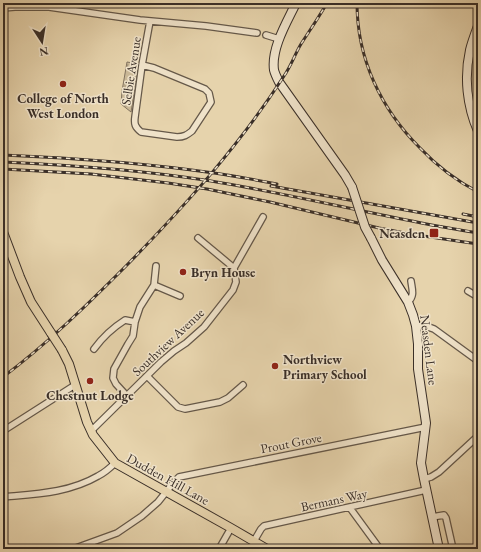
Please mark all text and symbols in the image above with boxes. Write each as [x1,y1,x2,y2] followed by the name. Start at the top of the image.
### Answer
[22,22,62,62] north arrow
[117,36,145,106] street label: Selbie Avenue
[38,44,50,60] text: N
[58,79,68,89] marker: College of North West London
[17,90,110,122] place label: College of North West London
[379,225,426,242] place label: Neasden
[428,227,440,239] marker: Neasden
[191,264,256,281] place label: Bryn House
[178,267,188,277] marker: Bryn House
[128,304,208,380] street label: Southview Avenue
[416,314,442,386] street label: Neasden Lane
[283,351,367,383] place label: Northview Primary School
[270,361,280,371] marker: Northview Primary School
[85,376,95,386] marker: Chestnut Lodge
[46,387,134,404] place label: Chestnut Lodge
[259,429,323,457] street label: Prout Grove
[124,449,212,509] street label: Dudden Hill Lane
[299,485,369,515] street label: Bermans Way

